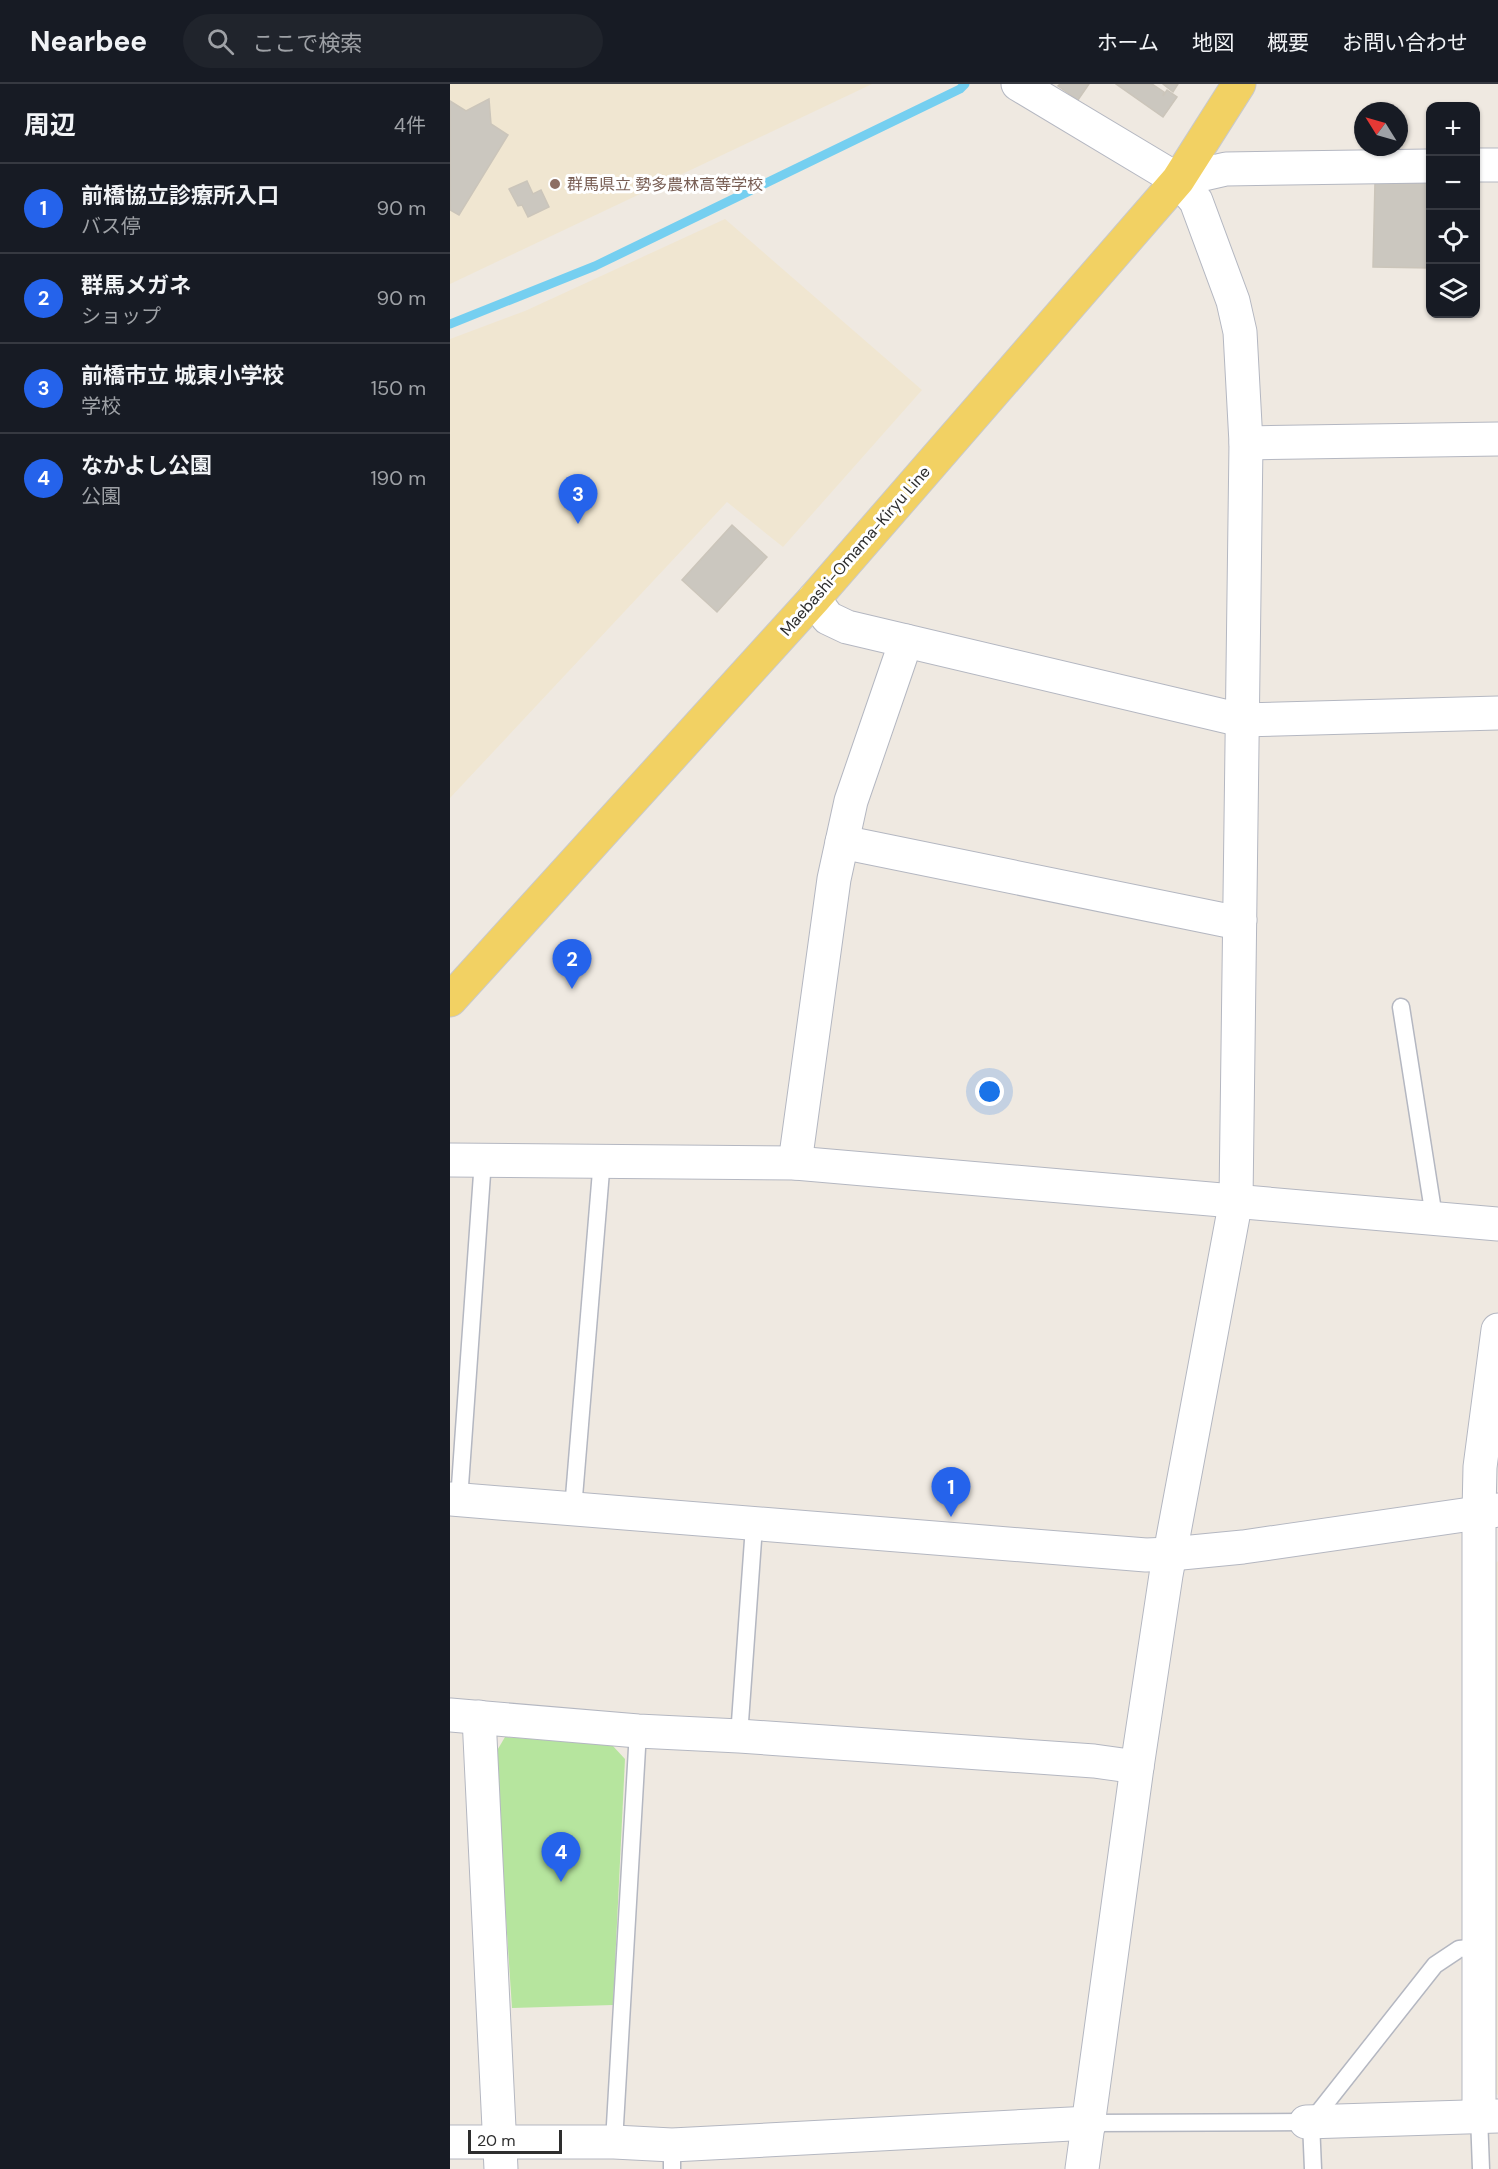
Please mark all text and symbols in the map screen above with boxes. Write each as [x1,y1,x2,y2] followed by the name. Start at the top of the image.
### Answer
[183,14,603,68] search box
[30,23,147,60] text: Nearbee
[204,25,237,58] icon: search
[252,29,362,58] text: ここで検索
[1097,29,1159,57] text: ホーム
[1192,29,1234,57] text: 地図
[1267,29,1309,57] text: 概要
[1342,29,1468,57] text: お問い合わせ
[1354,102,1408,156] north arrow
[1426,102,1480,318] map controls
[1426,102,1480,156] button: +
[24,108,76,142] text: 周辺
[394,112,426,138] text: 4件
[1426,156,1480,210] button: −
[567,174,763,195] place label: 群馬県立 勢多農林高等学校
[548,177,562,191] marker: 群馬県立 勢多農林高等学校
[81,181,279,210] text: 前橋協立診療所入口
[40,195,47,221] text: 1
[377,195,426,221] text: 90 m
[1426,210,1480,264] button: locate
[81,213,141,239] text: バス停
[1426,264,1480,318] button: layers
[81,271,191,300] text: 群馬メガネ
[38,285,49,311] text: 2
[377,285,426,311] text: 90 m
[81,303,161,329] text: ショップ
[81,361,284,390] text: 前橋市立 城東小学校
[37,375,50,401] text: 3
[371,375,426,401] text: 150 m
[81,393,121,419] text: 学校
[81,451,212,480] text: なかよし公園
[775,462,935,640] street label: Maebashi-Omama-Kiryu Line
[37,465,50,491] text: 4
[370,465,426,491] text: 190 m
[558,474,598,524] pin: 3
[81,483,121,509] text: 公園
[552,940,592,989] pin: 2
[975,1077,1004,1106] your location
[932,1468,970,1517] pin: 1
[542,1832,580,1882] pin: 4
[468,2127,562,2154] scale bar
[477,2130,516,2151] text: 20 m

